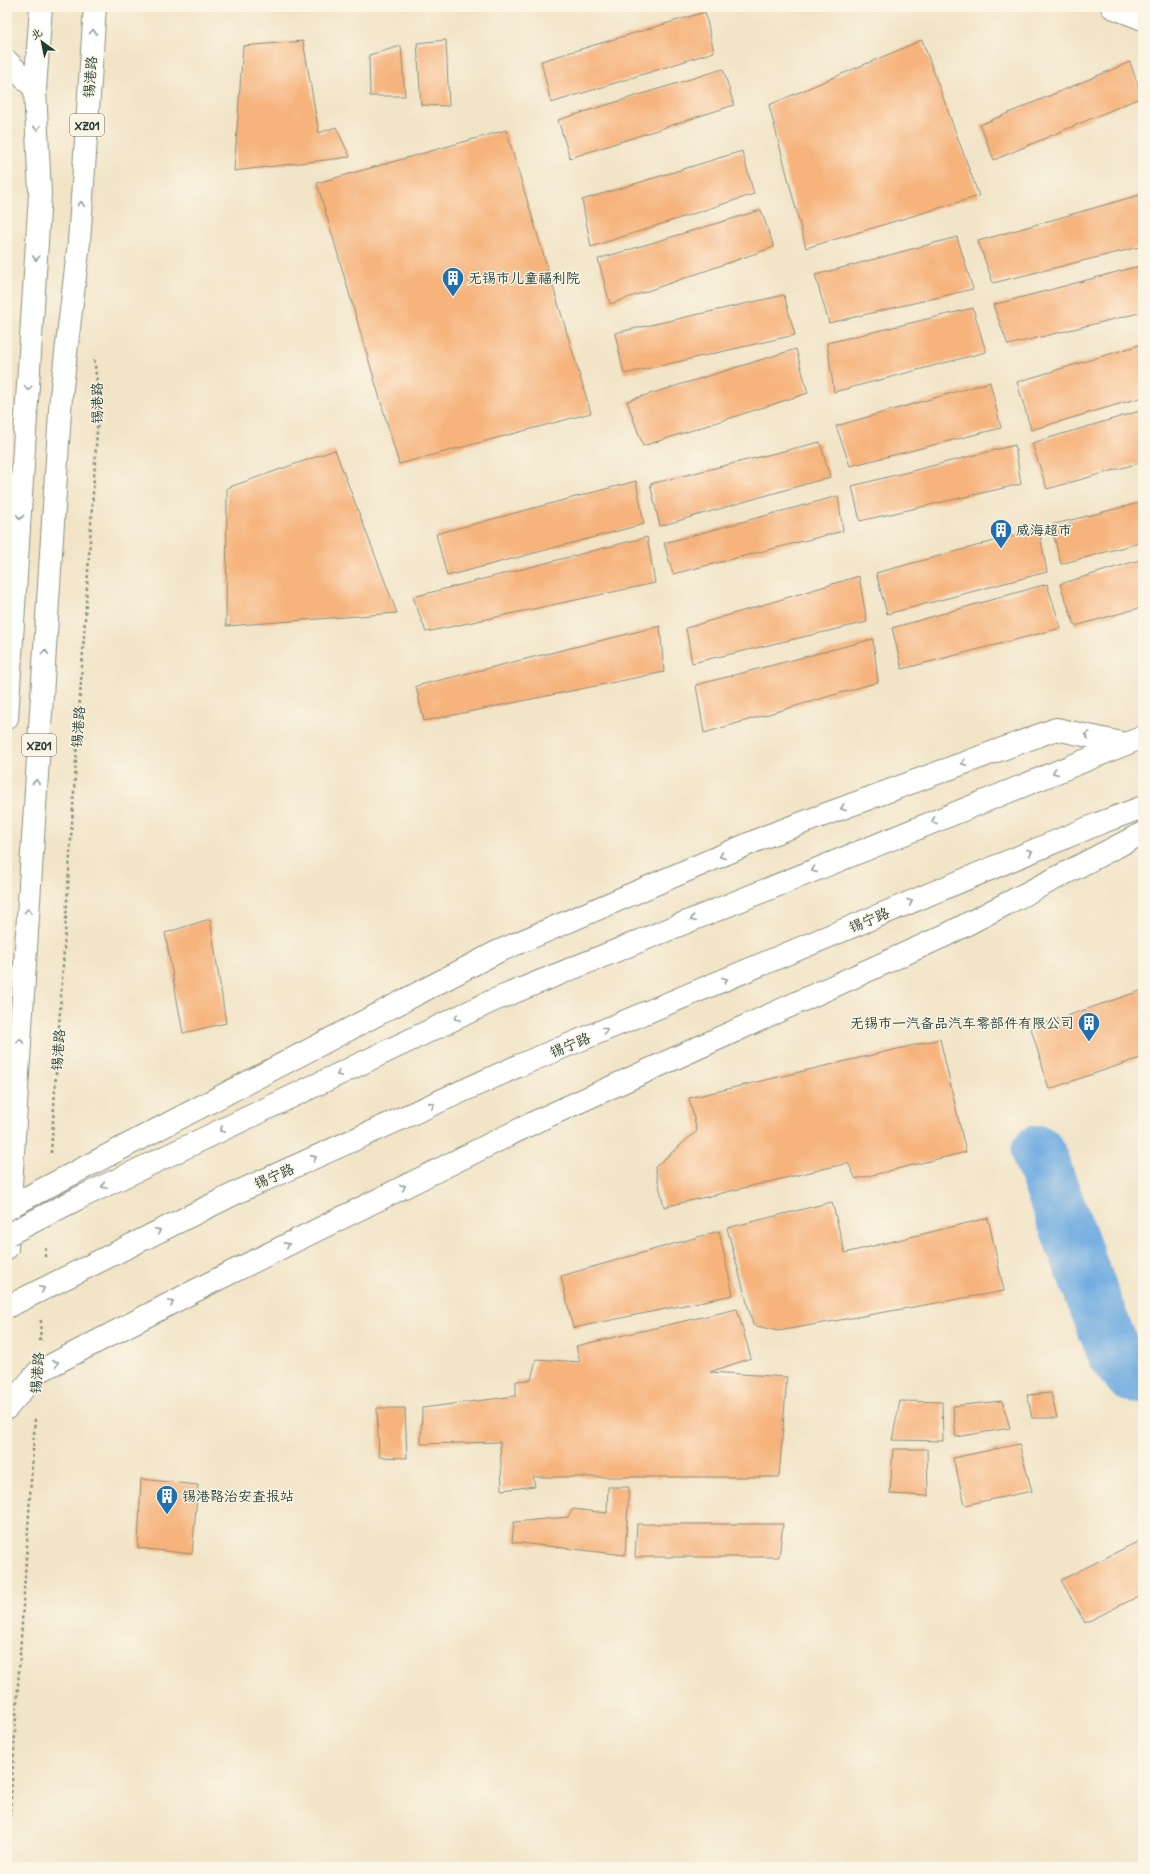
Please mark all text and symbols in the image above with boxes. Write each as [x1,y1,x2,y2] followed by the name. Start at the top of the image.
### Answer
[22,22,62,62] north arrow
[28,25,45,42] text: 北
[88,29,97,35] one-way arrow
[79,55,100,99] street label: 锡港路
[70,114,104,136] road number: XZ01
[33,125,41,131] one-way arrow
[77,201,86,207] one-way arrow
[31,255,40,261] one-way arrow
[440,265,466,298] building icon: 无锡市儿童福利院
[468,268,580,287] place label: 无锡市儿童福利院
[87,382,106,424] street label: 锡港路
[23,385,32,391] one-way arrow
[15,514,24,520] one-way arrow
[988,517,1014,550] building icon: 威海超市
[1016,520,1072,539] place label: 威海超市
[40,649,49,655] one-way arrow
[67,705,88,749] street label: 锡港路
[1084,732,1091,740] one-way arrow
[22,734,56,756] road number: XZ01
[961,758,968,766] one-way arrow
[1051,768,1058,776] one-way arrow
[32,779,41,785] one-way arrow
[839,804,846,812] one-way arrow
[931,817,938,825] one-way arrow
[1026,849,1033,857] one-way arrow
[718,851,726,859] one-way arrow
[810,866,817,874] one-way arrow
[906,899,913,907] one-way arrow
[846,903,892,936] street label: 锡宁路
[24,908,33,914] one-way arrow
[690,915,697,923] one-way arrow
[722,976,729,984] one-way arrow
[1076,1010,1102,1043] building icon: 无锡市一汽备品汽车零部件有限公司
[453,1013,461,1021] one-way arrow
[850,1013,1074,1032] place label: 无锡市一汽备品汽车零部件有限公司
[601,1027,609,1035] one-way arrow
[47,1028,68,1072] street label: 锡港路
[547,1028,593,1061] street label: 锡宁路
[16,1038,24,1044] one-way arrow
[336,1069,344,1077] one-way arrow
[428,1102,436,1110] one-way arrow
[219,1125,226,1133] one-way arrow
[310,1155,317,1163] one-way arrow
[251,1158,297,1193] street label: 锡宁路
[101,1181,109,1189] one-way arrow
[399,1184,407,1192] one-way arrow
[154,1229,162,1236] one-way arrow
[283,1242,290,1250] one-way arrow
[37,1286,45,1294] one-way arrow
[167,1300,174,1308] one-way arrow
[26,1351,47,1395] street label: 锡港路
[51,1360,59,1368] one-way arrow
[154,1483,180,1516] building icon: 锡港路治安查报站
[182,1486,294,1505] place label: 锡港路治安查报站

